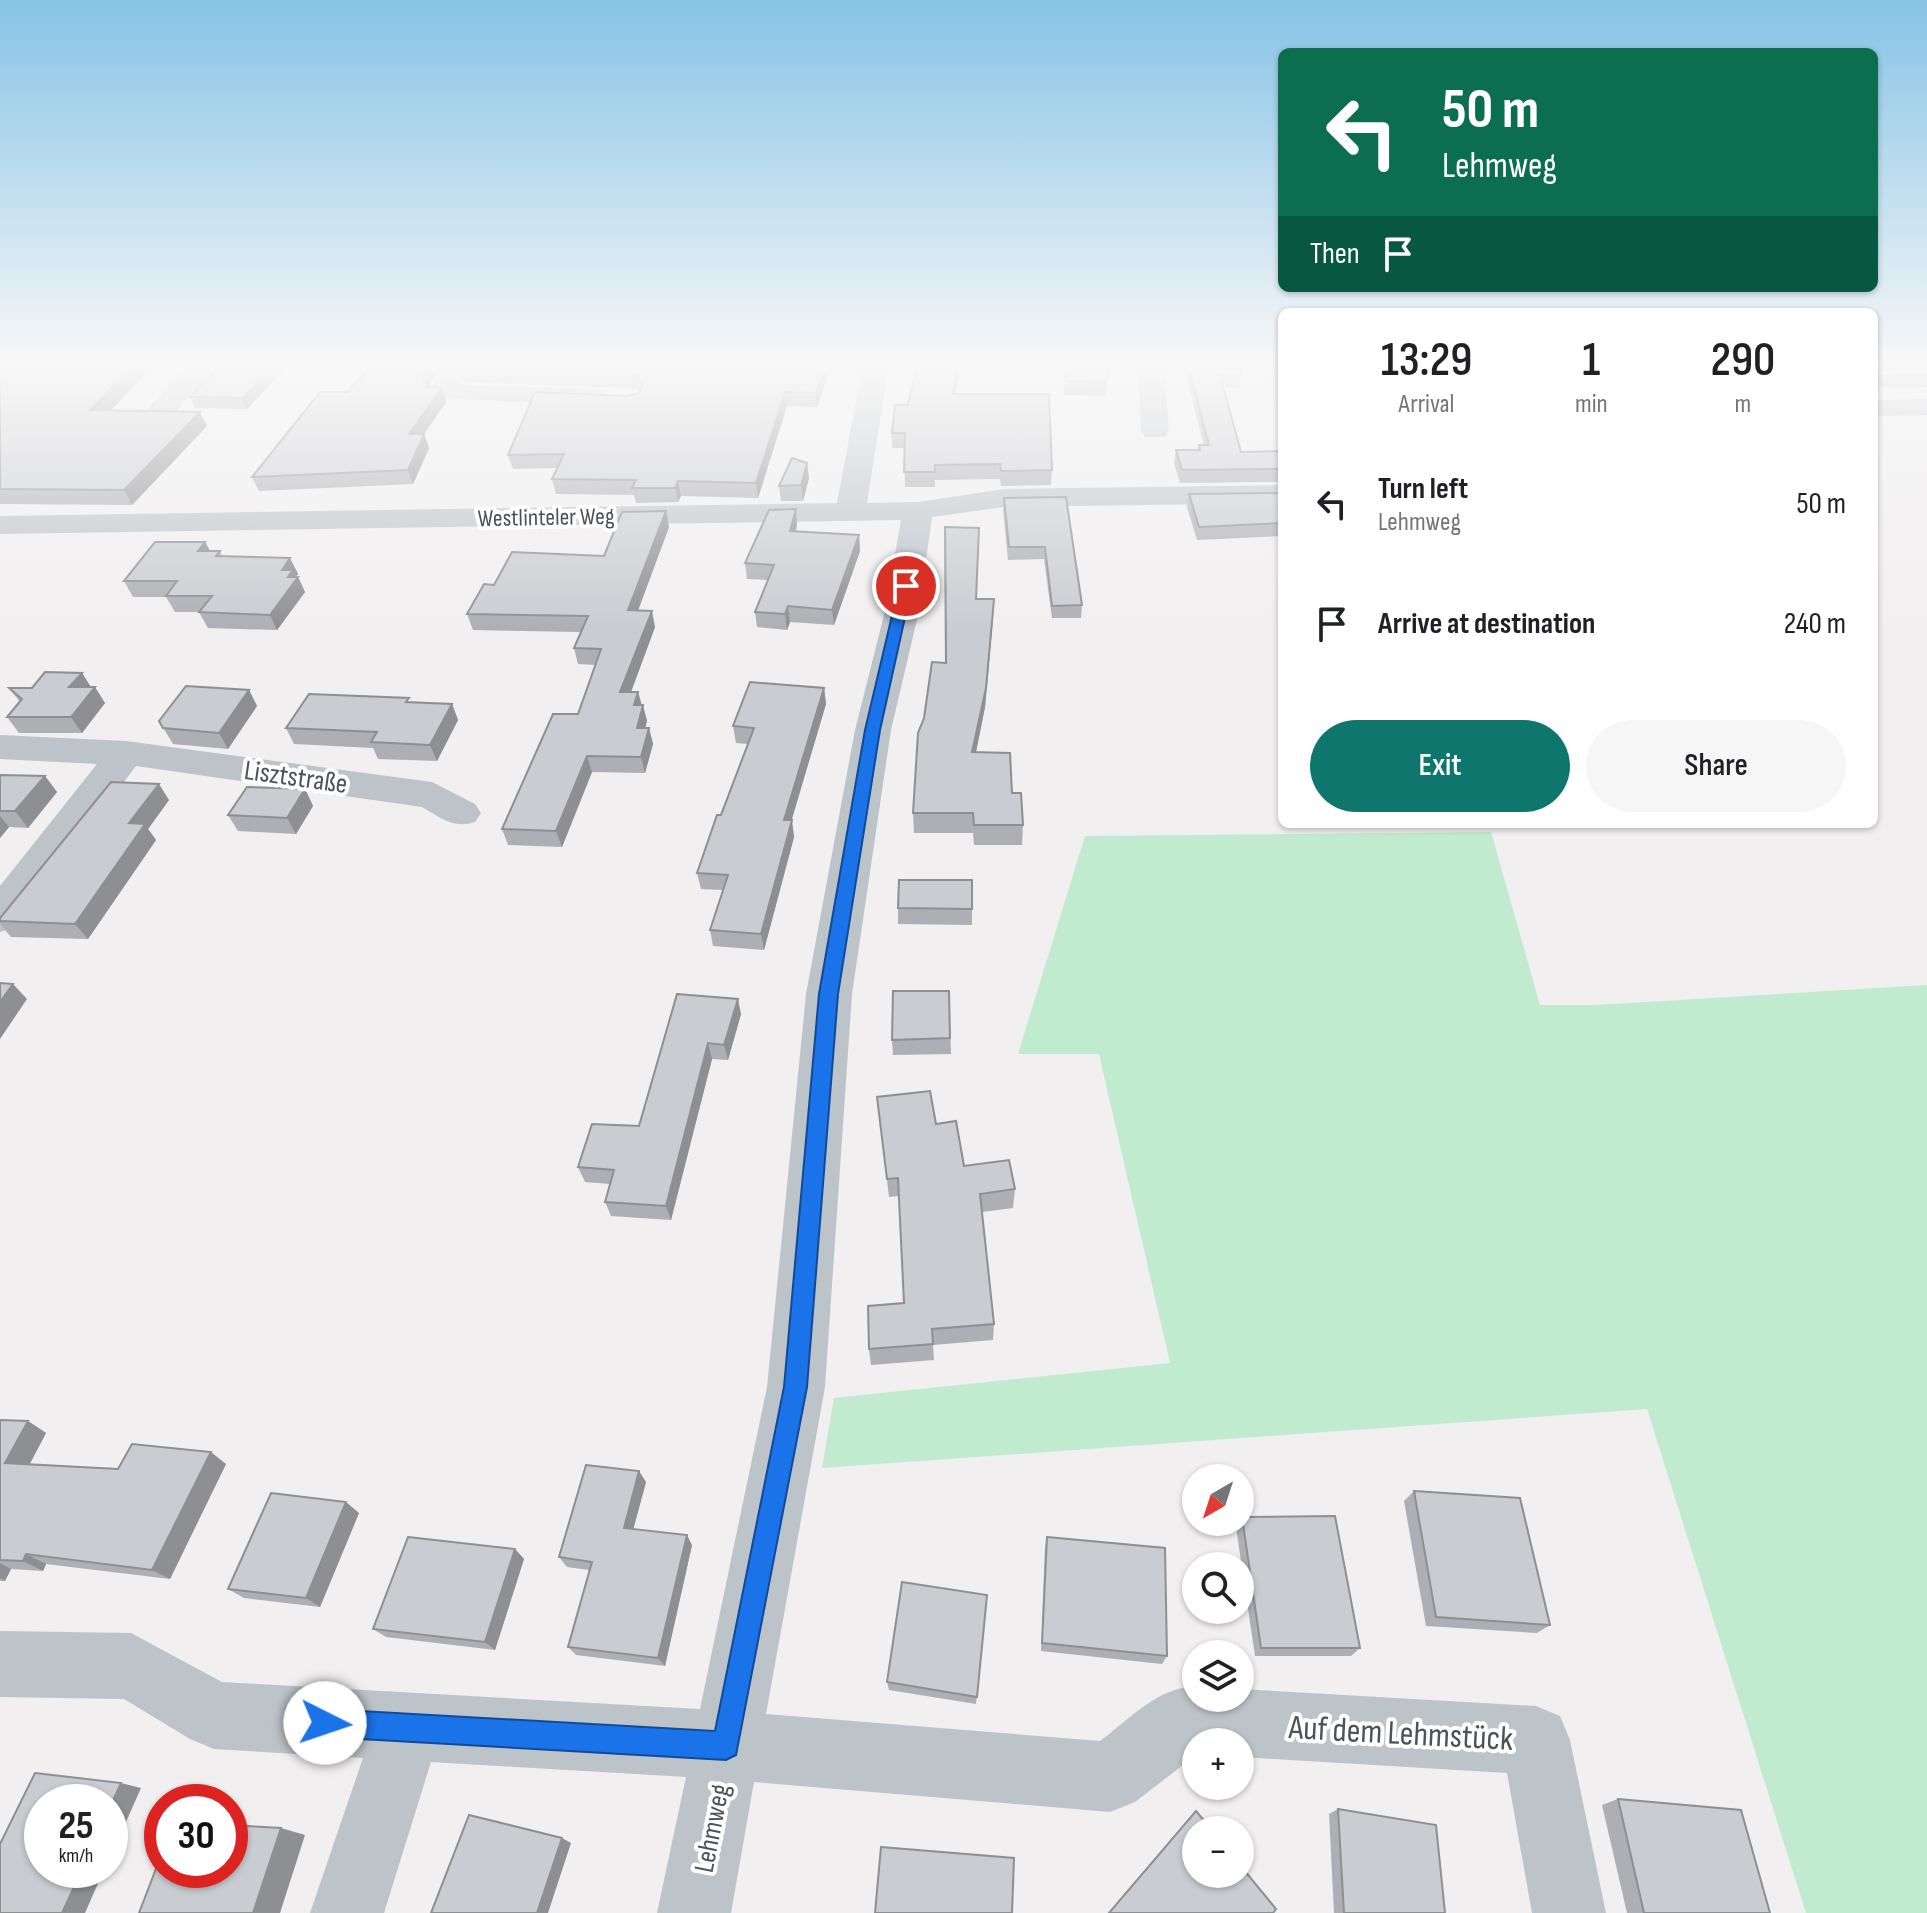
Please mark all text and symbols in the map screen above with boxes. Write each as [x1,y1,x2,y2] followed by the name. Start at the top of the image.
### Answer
[1442,77,1539,144] text: 50 m
[1310,80,1414,184] icon: left
[1442,145,1557,188] text: Lehmweg
[1376,232,1420,276] icon: arrive
[1310,236,1360,272] text: Then
[1381,332,1472,389] text: 13:29
[1582,332,1600,389] text: 1
[1710,332,1775,389] text: 290
[1399,389,1454,420] text: Arrival
[1575,389,1608,420] text: min
[1734,389,1751,420] text: m
[1378,471,1468,507] text: Turn left
[1310,482,1354,526] icon: left
[1797,486,1846,522] text: 50 m
[477,502,615,533] street label: Westlinteler Weg
[1378,507,1461,538] text: Lehmweg
[872,552,940,620] pin
[884,564,928,608] icon: arrive
[1310,602,1354,646] icon: arrive
[1378,606,1595,642] text: Arrive at destination
[1784,606,1846,642] text: 240 m
[1310,720,1570,812] button: Exit
[1586,720,1846,812] button: Share
[242,754,349,801] street label: Lisztstraße
[1182,1464,1254,1536] north arrow
[1182,1464,1254,1888] map controls
[1182,1552,1254,1624] button: search
[1182,1640,1254,1712] button: layers
[283,1681,367,1765] position arrow
[1287,1707,1514,1760] street label: Auf dem Lehmstück
[1182,1728,1254,1800] button: +
[688,1781,737,1875] street label: Lehmweg
[144,1784,248,1888] speed limit sign: 30
[58,1802,94,1850] text: 25
[1182,1816,1254,1888] button: −
[59,1844,93,1868] text: km/h

